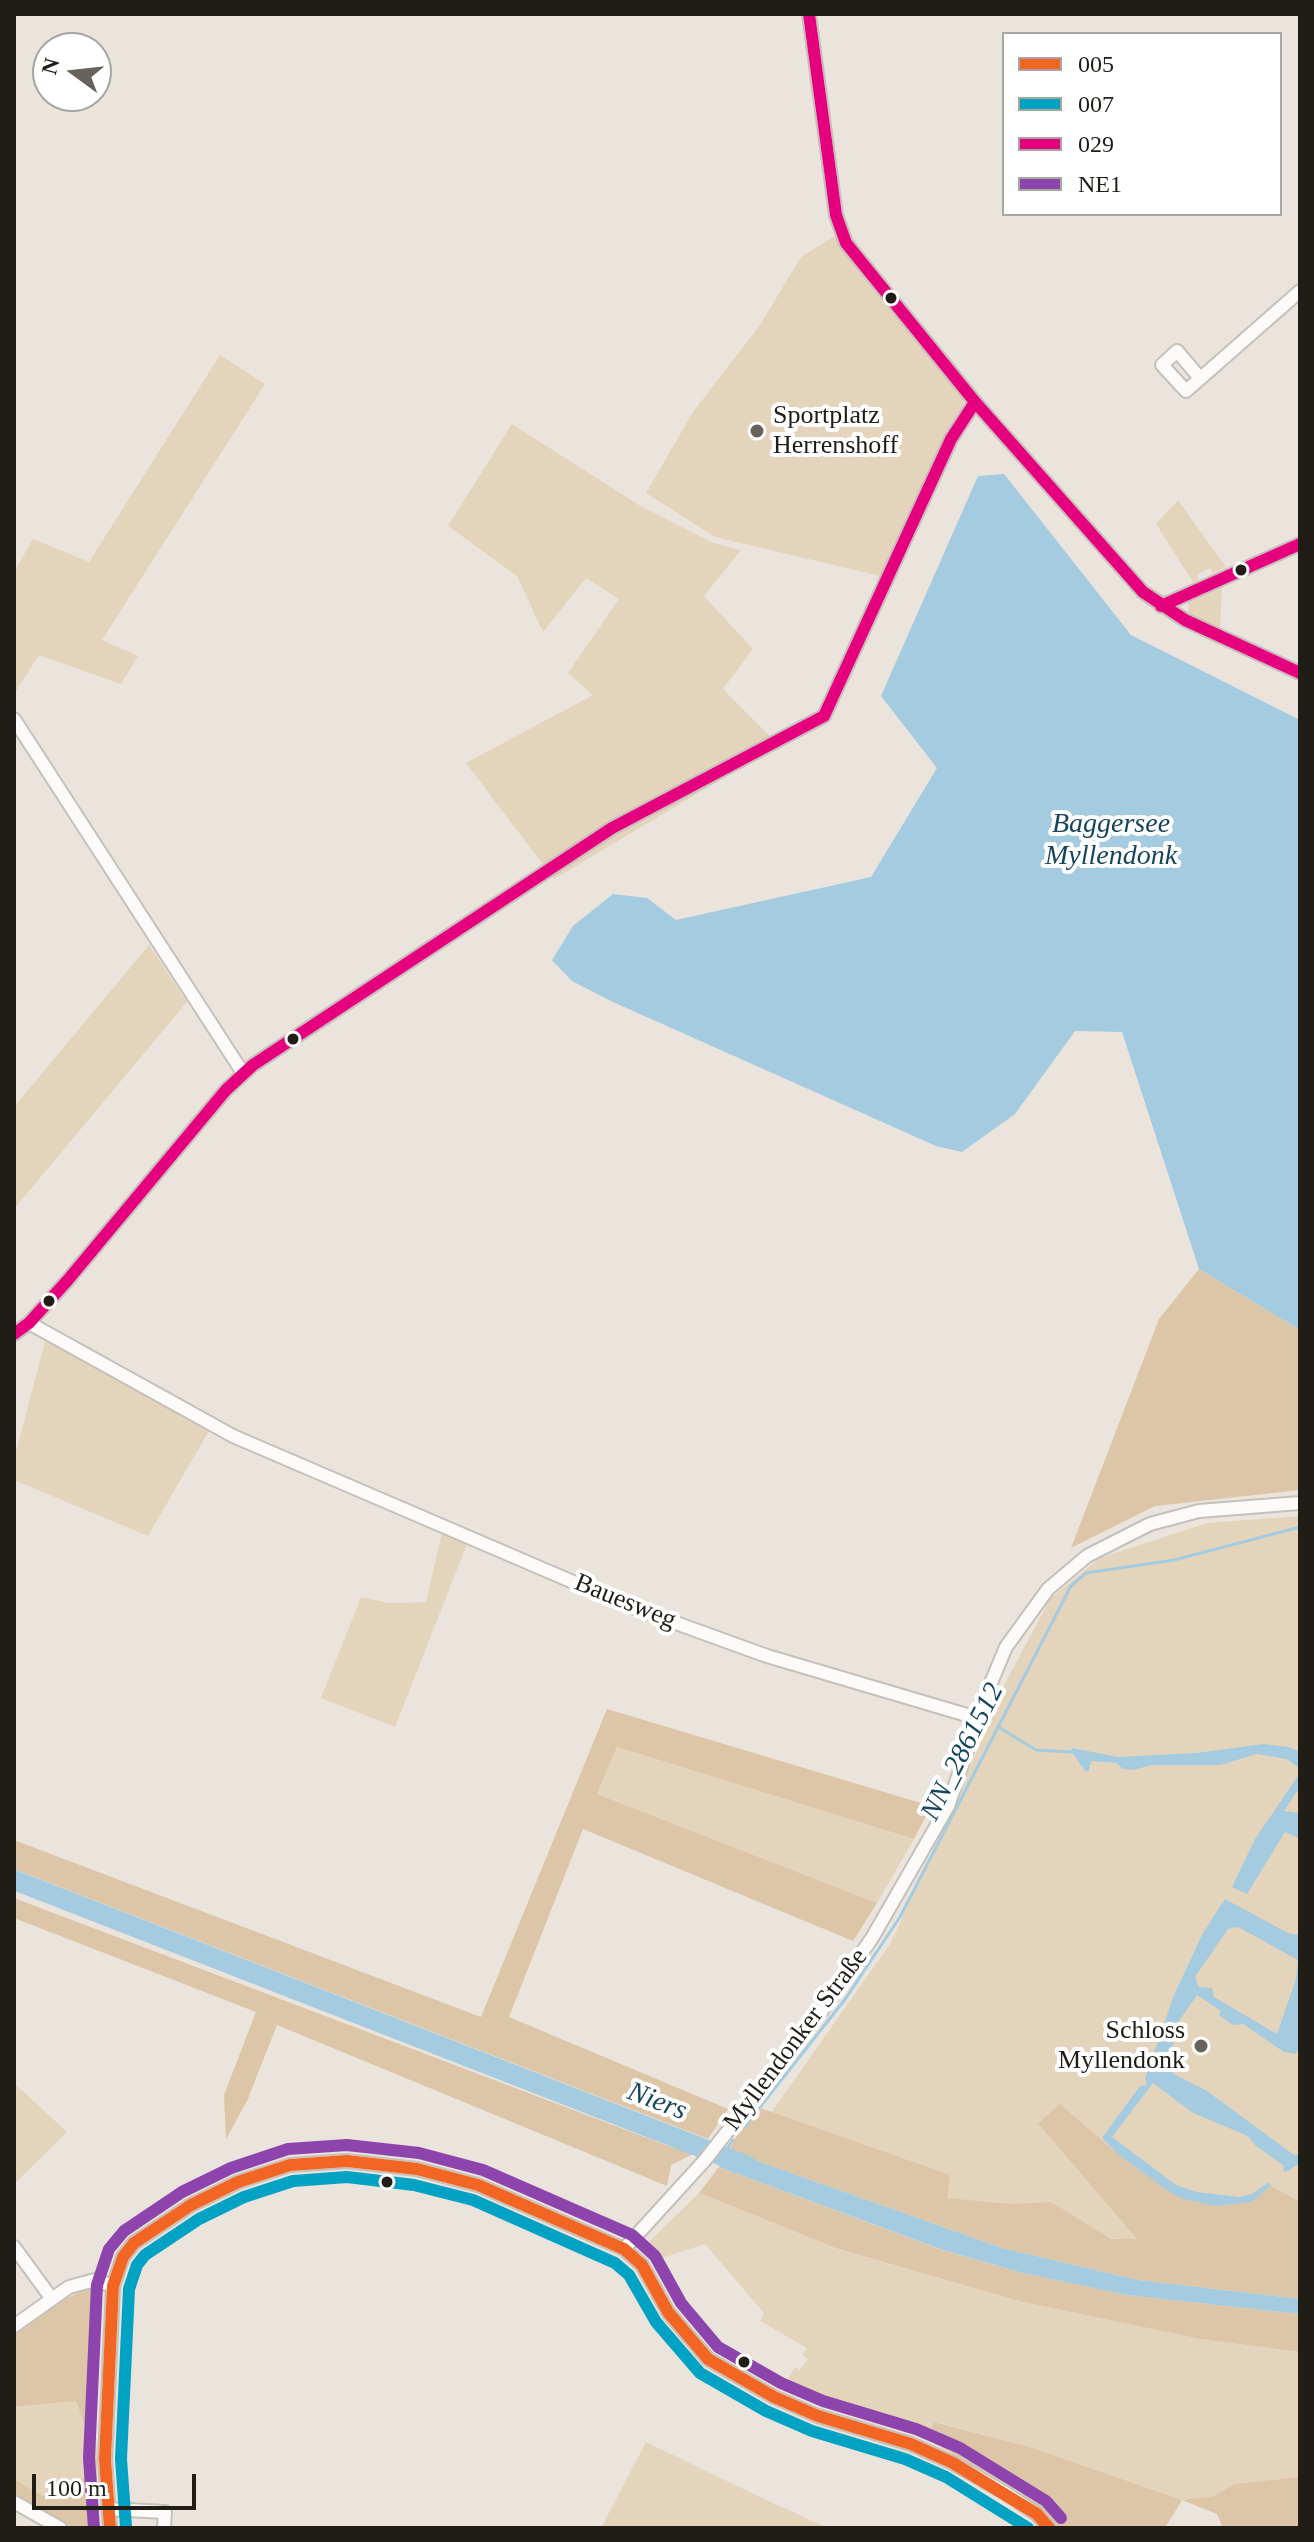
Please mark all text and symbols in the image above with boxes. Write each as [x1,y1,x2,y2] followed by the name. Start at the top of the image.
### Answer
[32,32,112,112] north arrow
[1002,32,1282,216] legend
[1078,51,1114,77] text: 005
[36,55,64,77] text: N
[1078,91,1114,117] text: 007
[1078,131,1114,157] text: 029
[1078,171,1122,197] text: NE1
[883,290,899,306] unlabelled marker
[773,400,898,462] place label: Sportplatz Herrenshoff
[748,422,766,440] marker: Sportplatz Herrenshoff
[1233,562,1249,578] unlabelled marker
[1045,808,1177,874] water label: Baggersee Myllendonk
[285,1031,301,1047] unlabelled marker
[41,1293,57,1309] unlabelled marker
[570,1568,680,1636] street label: Bauesweg
[914,1678,1012,1826] water label: NN_2861512
[717,1943,875,2137] street label: Myllendonker Straße
[1058,2015,1185,2076] place label: Schloss Myllendonk
[1192,2037,1210,2055] marker: Schloss Myllendonk
[623,2075,691,2129] water label: Niers
[379,2174,395,2190] unlabelled marker
[736,2354,752,2370] unlabelled marker
[36,2458,200,2508] scale bar
[46,2475,107,2501] text: 100 m

